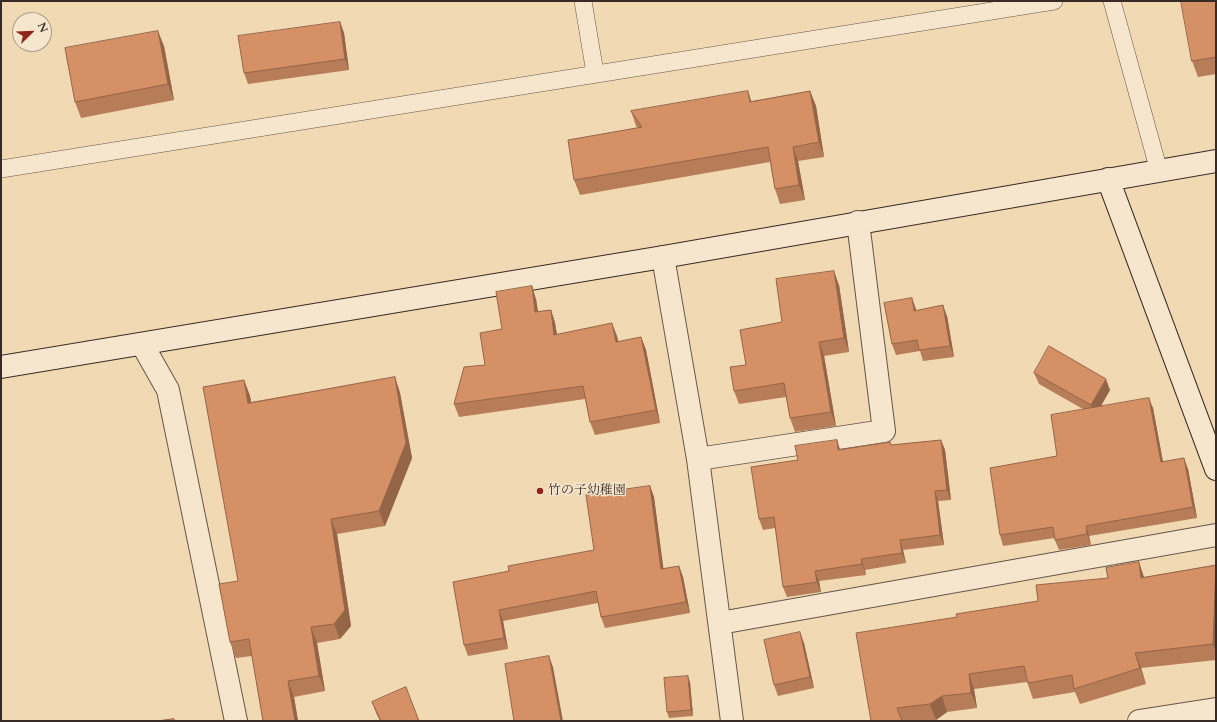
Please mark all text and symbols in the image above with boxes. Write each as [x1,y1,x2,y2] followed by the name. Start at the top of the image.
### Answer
[12,12,52,52] north arrow
[34,20,51,35] text: N
[548,483,626,499] place label: 竹の子幼稚園
[535,486,545,496] marker: 竹の子幼稚園

